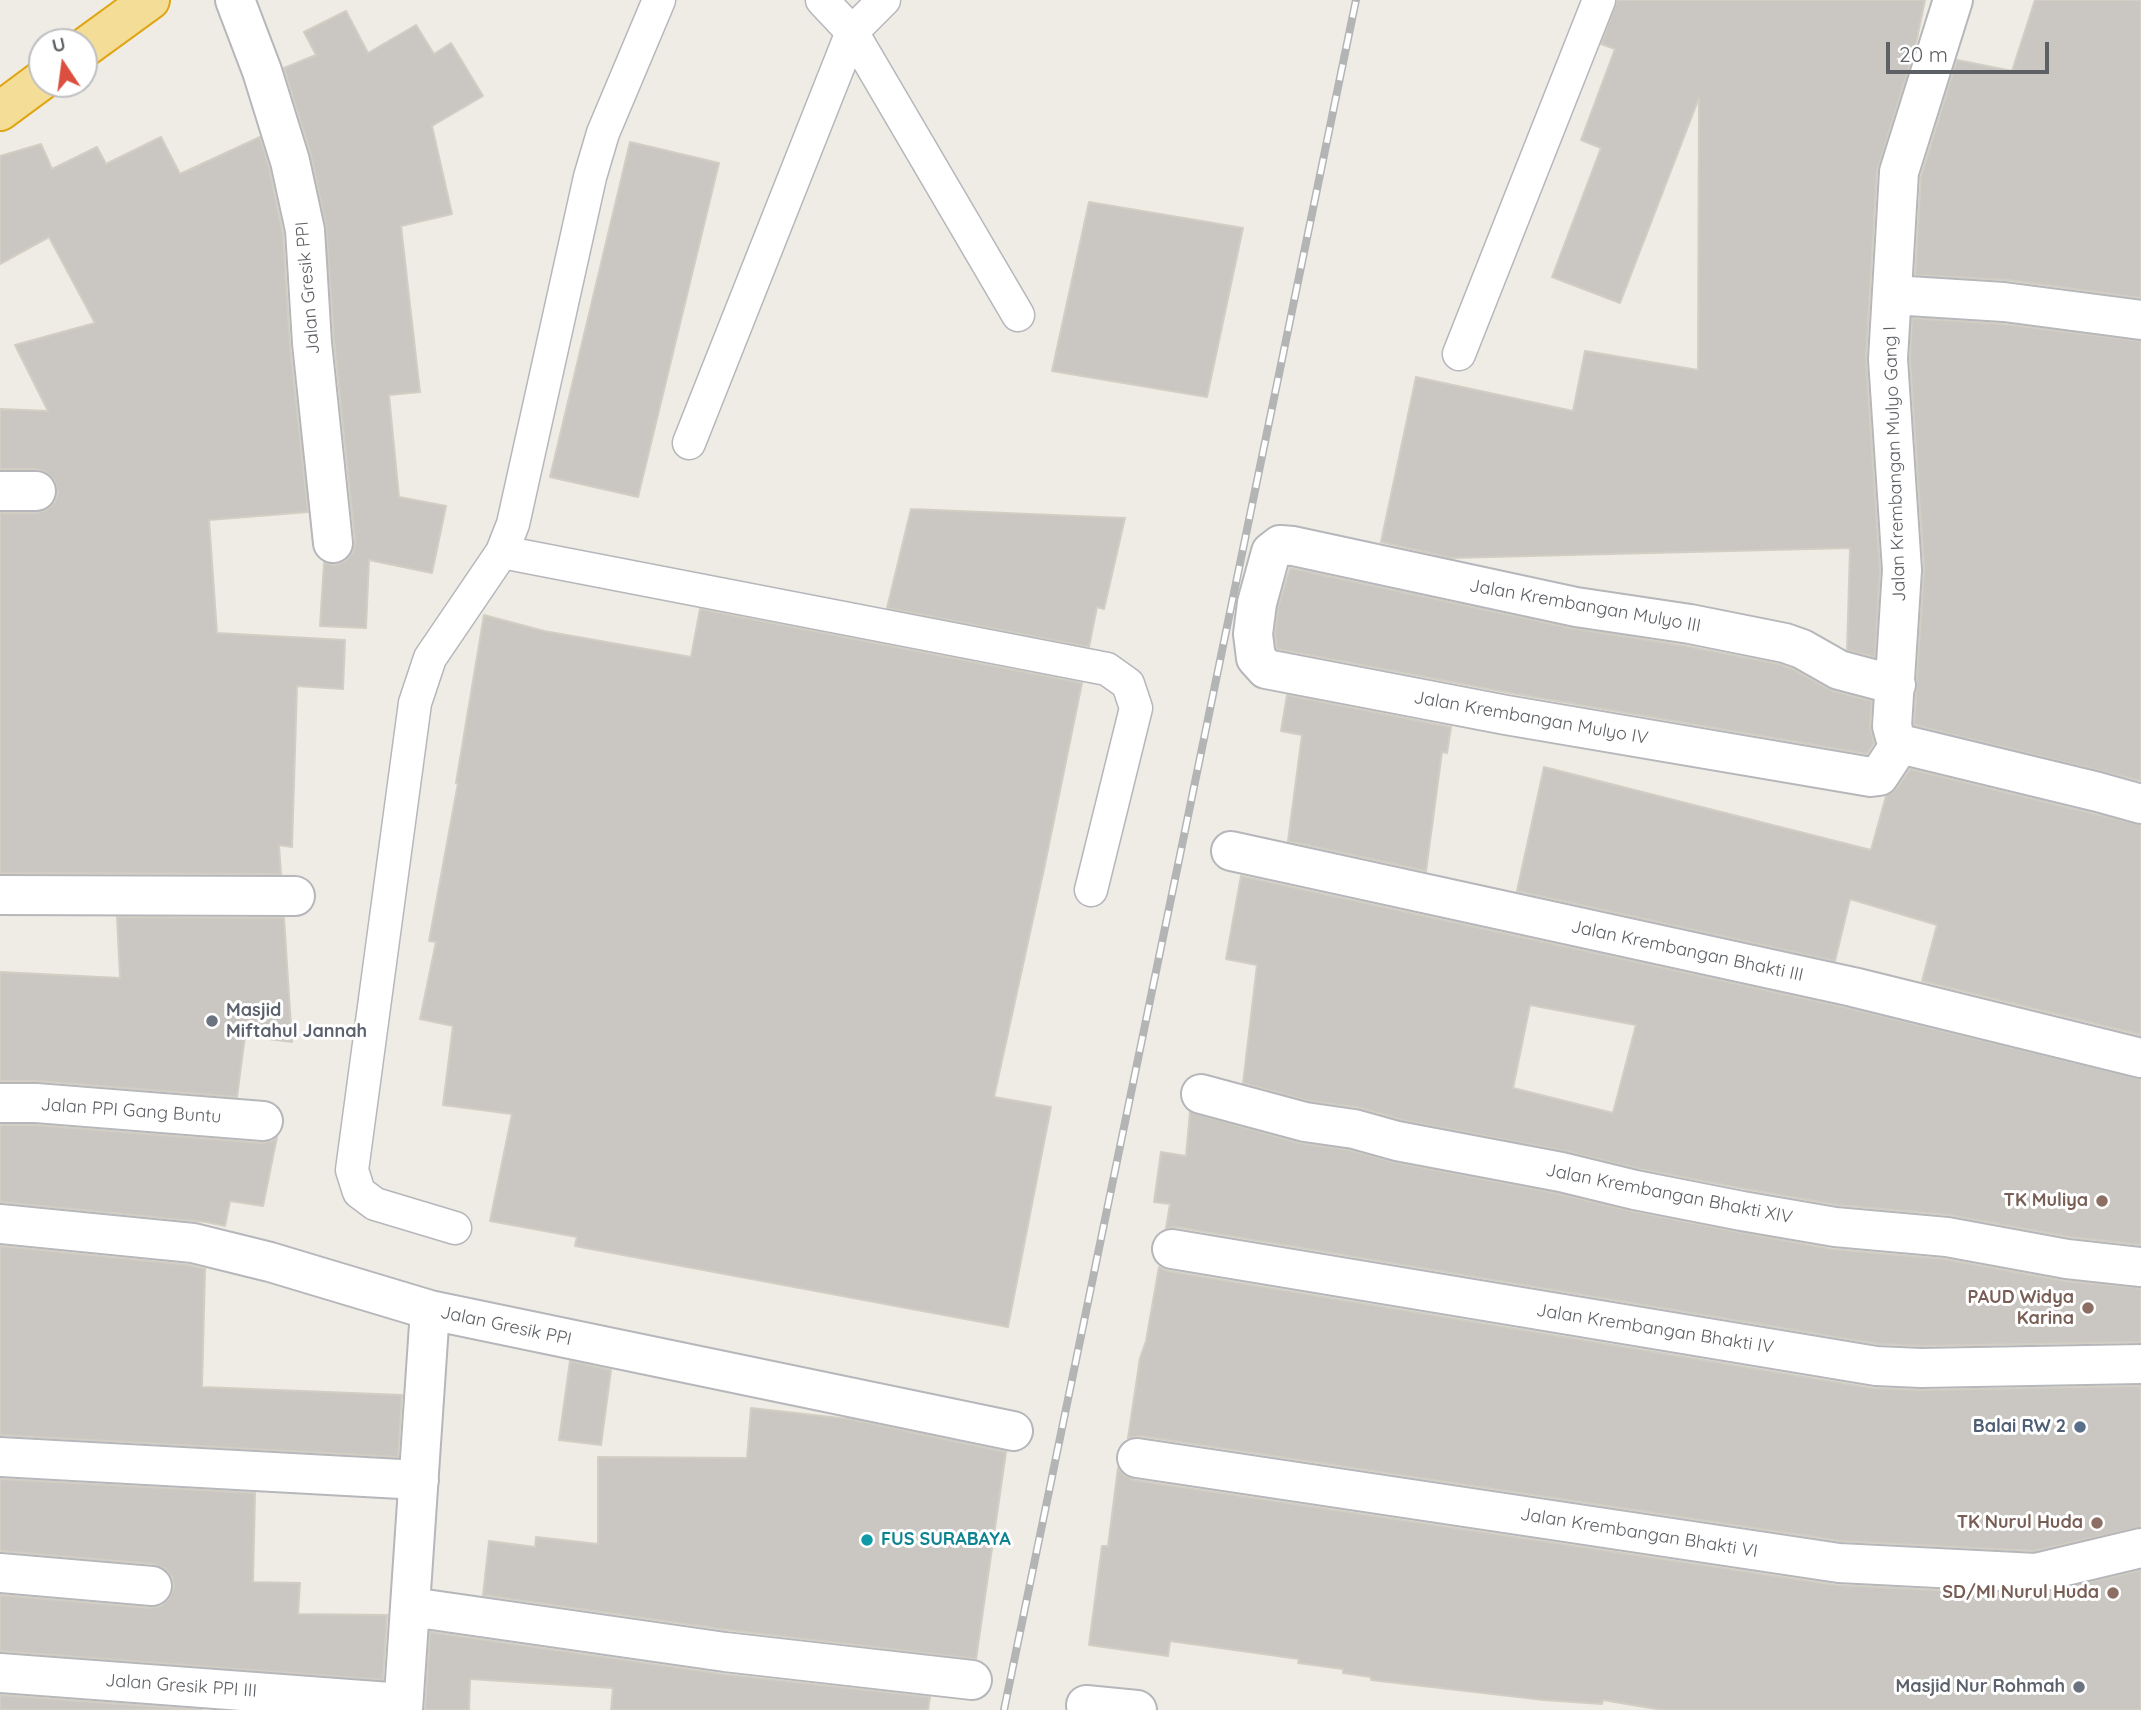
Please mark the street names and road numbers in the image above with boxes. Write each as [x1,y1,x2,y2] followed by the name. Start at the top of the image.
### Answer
[291,221,325,355] street label: Jalan Gresik PPI
[1879,326,1911,602] street label: Jalan Krembangan Mulyo Gang I
[1468,575,1702,637] street label: Jalan Krembangan Mulyo III
[1412,687,1650,749] street label: Jalan Krembangan Mulyo IV
[1569,916,1805,986] street label: Jalan Krembangan Bhakti III
[40,1094,222,1128] street label: Jalan PPI Gang Buntu
[1544,1159,1794,1229] street label: Jalan Krembangan Bhakti XIV
[1535,1300,1775,1358] street label: Jalan Krembangan Bhakti IV
[438,1302,574,1350] street label: Jalan Gresik PPI
[1519,1504,1759,1562] street label: Jalan Krembangan Bhakti VI
[104,1670,258,1702] street label: Jalan Gresik PPI III

